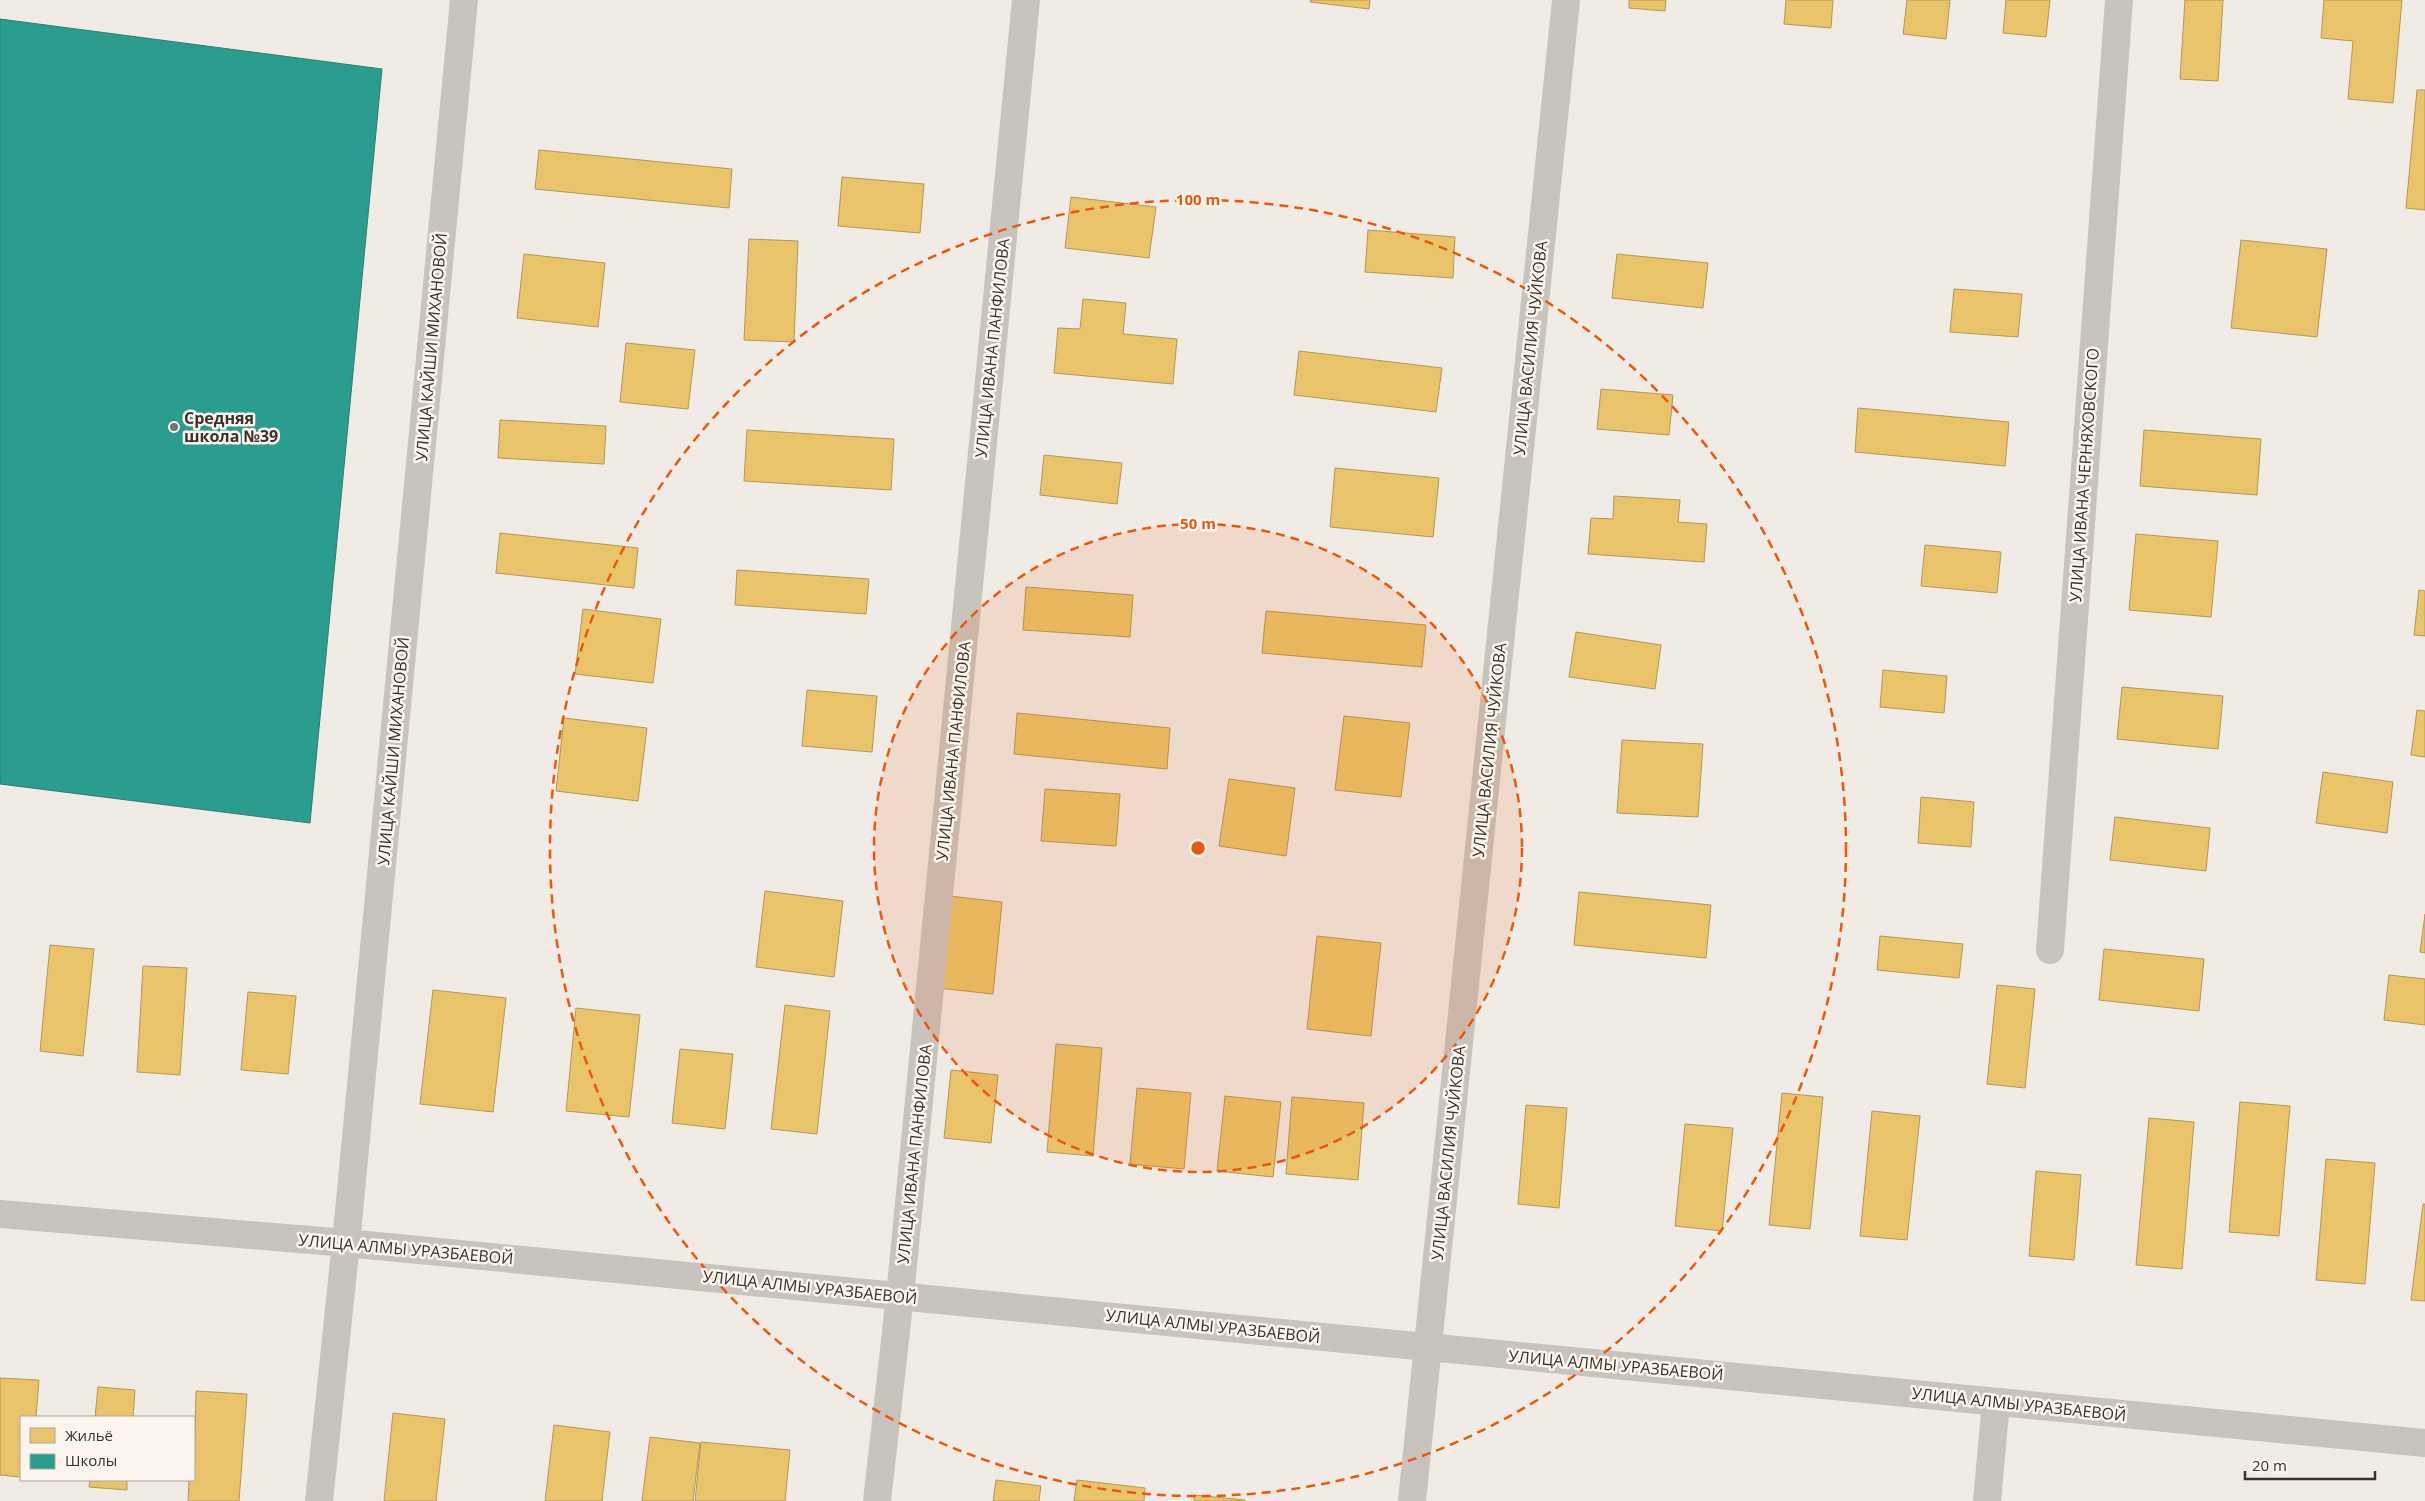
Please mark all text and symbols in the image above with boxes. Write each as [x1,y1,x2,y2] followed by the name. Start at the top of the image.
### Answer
[1176,189,1220,209] text: 100 m
[410,232,452,462] street label: УЛИЦА КАЙШИ МИХАНОВОЙ
[970,236,1015,459] street label: УЛИЦА ИВАНА ПАНФИЛОВА
[1508,239,1552,456] street label: УЛИЦА ВАСИЛИЯ ЧУЙКОВА
[2064,347,2104,603] street label: УЛИЦА ИВАНА ЧЕРНЯХОВСКОГО
[184,407,278,447] place label: Средняя школа №39
[168,421,180,433] marker: Средняя школа №39
[1180,513,1216,533] text: 50 m
[372,636,414,866] street label: УЛИЦА КАЙШИ МИХАНОВОЙ
[931,639,976,862] street label: УЛИЦА ИВАНА ПАНФИЛОВА
[1467,641,1511,858] street label: УЛИЦА ВАСИЛИЯ ЧУЙКОВА
[1189,839,1207,857] centre of rings
[892,1042,937,1265] street label: УЛИЦА ИВАНА ПАНФИЛОВА
[1426,1044,1470,1261] street label: УЛИЦА ВАСИЛИЯ ЧУЙКОВА
[298,1229,514,1269] street label: УЛИЦА АЛМЫ УРАЗБАЕВОЙ
[702,1265,918,1309] street label: УЛИЦА АЛМЫ УРАЗБАЕВОЙ
[1105,1304,1321,1348] street label: УЛИЦА АЛМЫ УРАЗБАЕВОЙ
[1508,1345,1724,1385] street label: УЛИЦА АЛМЫ УРАЗБАЕВОЙ
[1911,1382,2127,1426] street label: УЛИЦА АЛМЫ УРАЗБАЕВОЙ
[20,1416,195,1481] legend
[65,1425,113,1445] text: Жильё
[2245,1448,2375,1480] scale bar
[65,1450,117,1470] text: Школы
[2252,1455,2287,1475] text: 20 m

